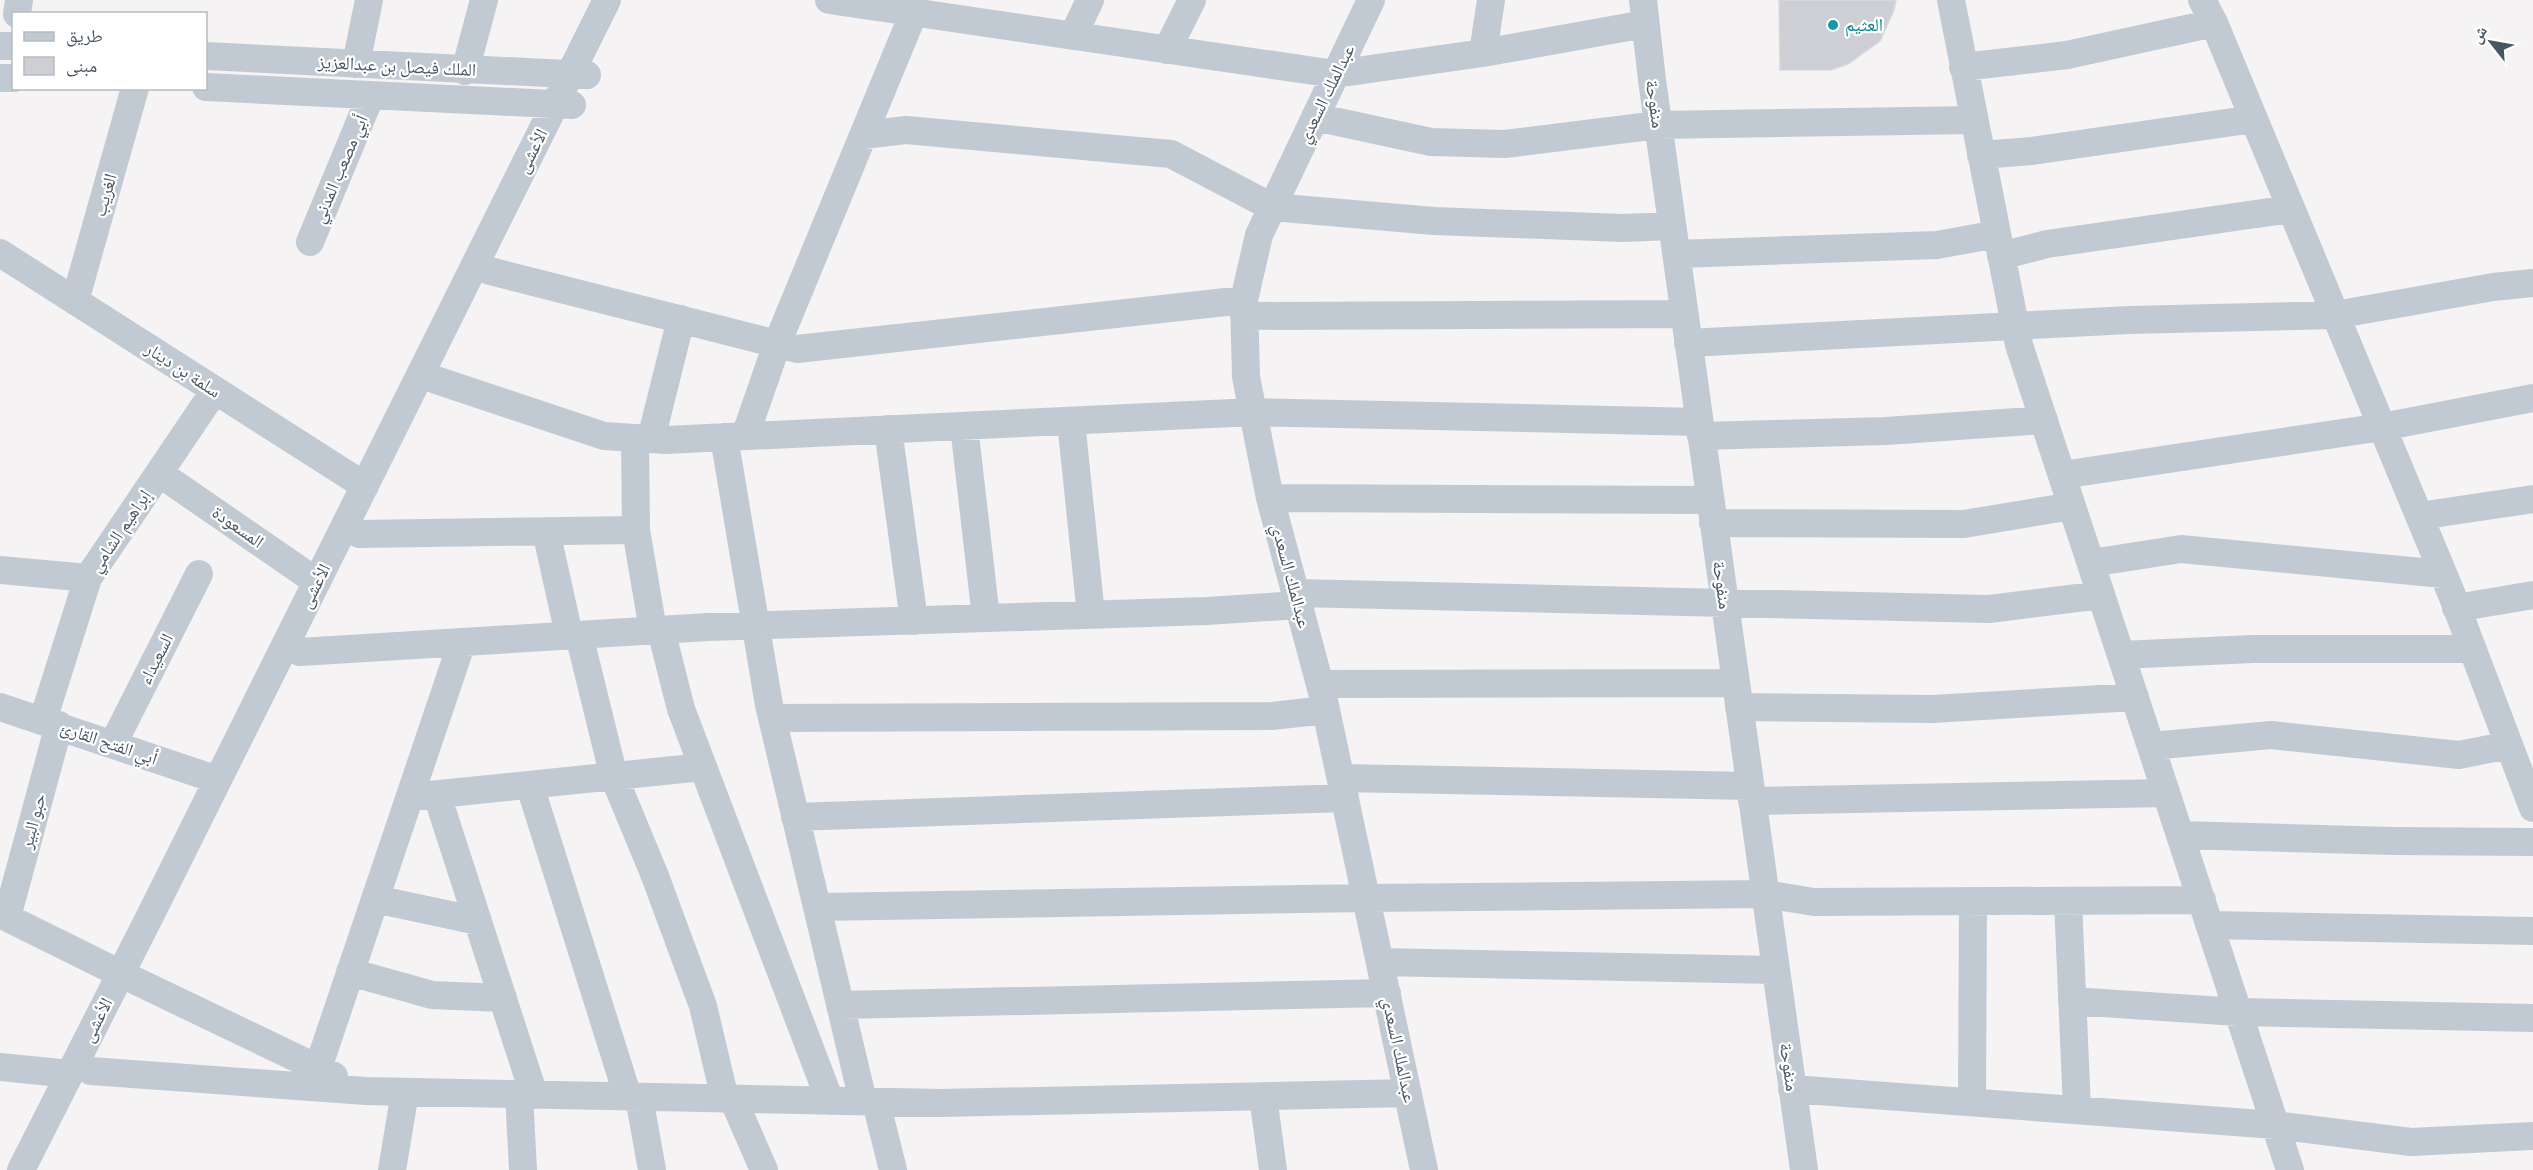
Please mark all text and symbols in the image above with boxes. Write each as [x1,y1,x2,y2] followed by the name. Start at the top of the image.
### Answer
[12,12,207,90] legend
[2461,12,2521,72] north arrow
[1845,14,1883,37] place label: العثيم
[1826,18,1840,32] marker: العثيم
[2466,22,2491,47] text: ش
[66,25,103,47] text: طريق
[1293,41,1363,149] street label: عبدالملك السعدي
[316,51,477,81] street label: الملك فيصل بن عبدالعزيز
[66,55,97,77] text: مبنى
[1641,78,1669,130] street label: منفوحة
[307,112,376,228] street label: أبي مصعب المدني
[512,125,552,177] street label: الأعشى
[88,171,122,219] street label: الغريب
[140,337,225,403] street label: سلمة بن دينار
[84,485,159,579] street label: إبراهيم الشامي
[208,501,268,553] street label: المسعودة
[1263,521,1316,632] street label: عبدالملك السعدي
[1708,559,1736,611] street label: منفوحة
[295,560,335,612] street label: الأعشى
[134,630,178,688] street label: السعيداء
[57,716,160,773] street label: أبي الفتح القارئ
[15,791,51,852] street label: حبو البير
[77,994,117,1046] street label: الأعشى
[1374,995,1421,1105] street label: عبدالملك السعدي
[1775,1041,1803,1093] street label: منفوحة

